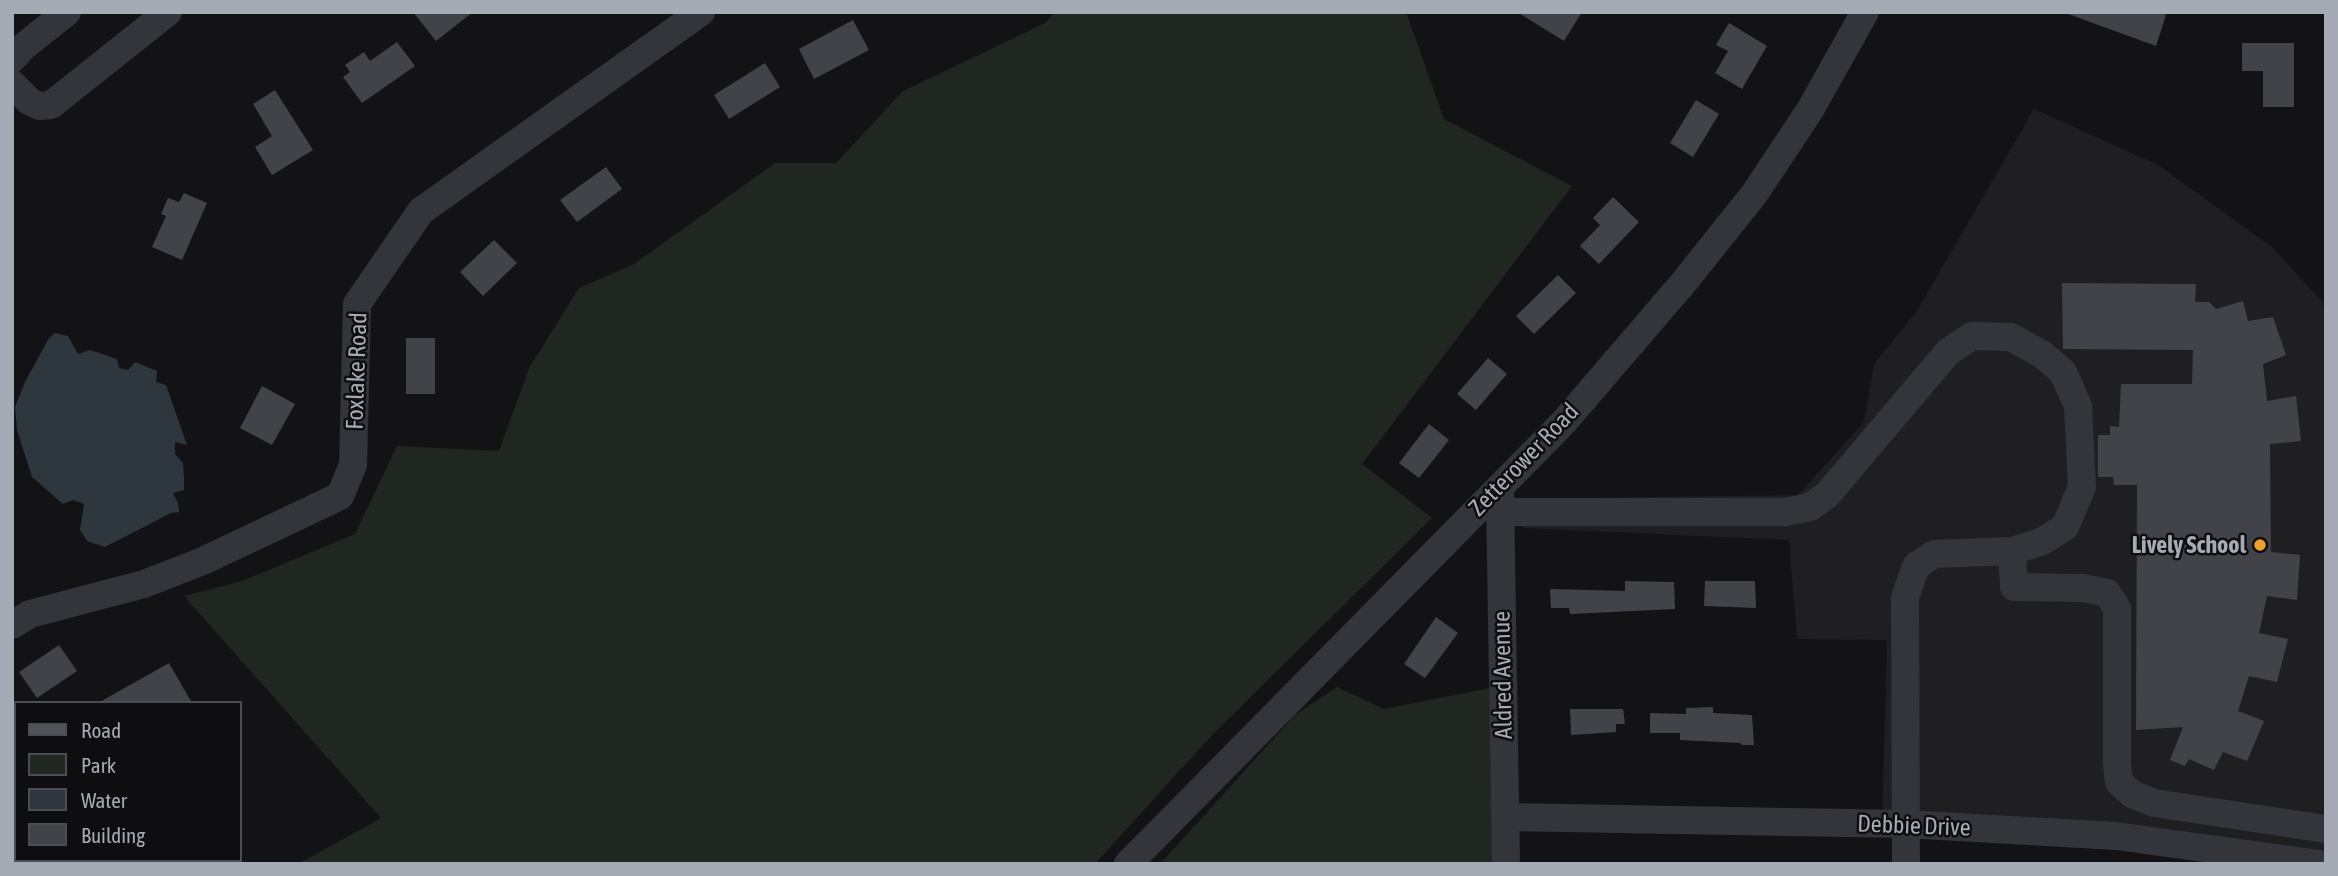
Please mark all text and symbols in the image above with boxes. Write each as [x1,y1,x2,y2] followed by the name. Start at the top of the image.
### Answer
[341,312,373,430] street label: Foxlake Road
[1463,398,1585,522] street label: Zetterower Road
[2132,531,2246,559] place label: Lively School
[2252,537,2268,553] marker: Lively School
[1487,611,1519,739] street label: Aldred Avenue
[14,701,242,862] legend
[81,718,121,742] text: Road
[81,753,116,777] text: Park
[81,788,127,812] text: Water
[1857,810,1971,842] street label: Debbie Drive
[81,823,145,847] text: Building

